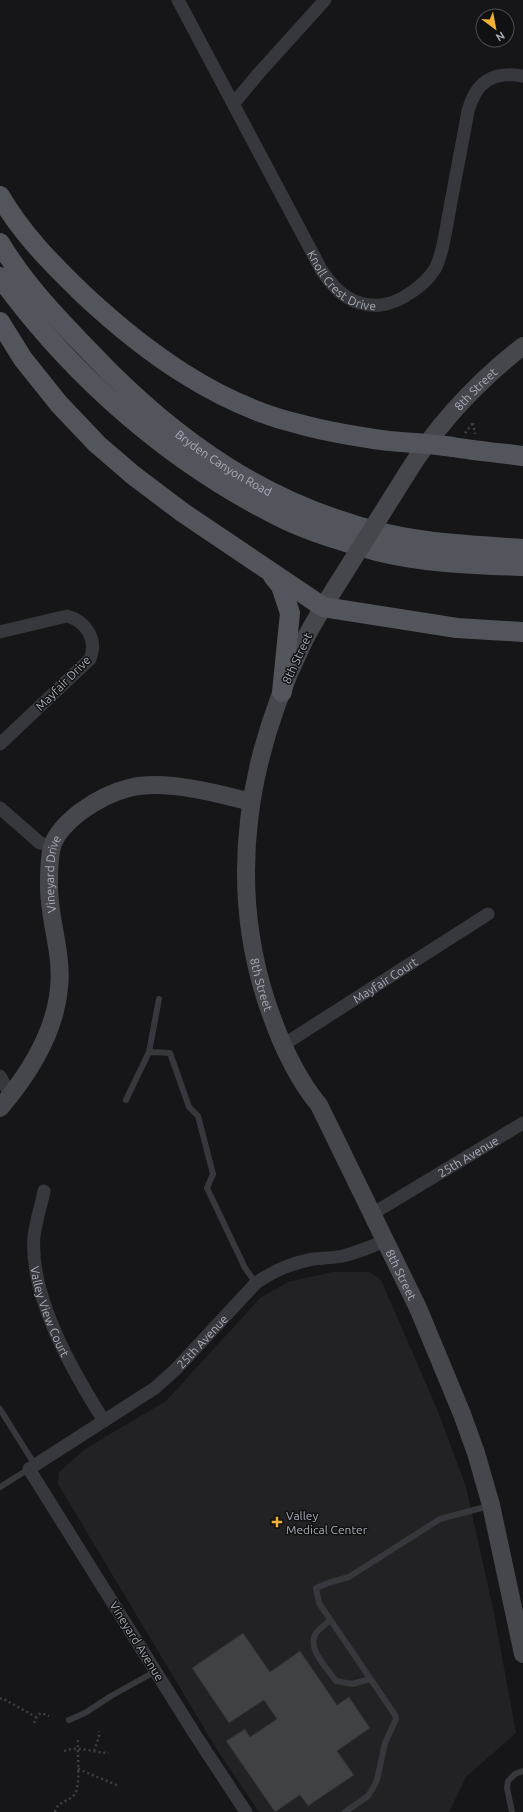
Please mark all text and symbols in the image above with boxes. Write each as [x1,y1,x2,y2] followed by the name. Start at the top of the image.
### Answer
[475,8,515,48] north arrow
[494,29,507,44] text: N
[306,248,376,312] street label: Knoll Crest Drive
[451,365,499,413] street label: 8th Street
[173,427,274,498] street label: Bryden Canyon Road
[280,630,315,685] street label: 8th Street
[33,653,93,713] street label: Mayfair Drive
[42,832,63,914] street label: Vineyard Drive
[350,954,420,1005] street label: Mayfair Court
[248,957,276,1013] street label: 8th Street
[435,1133,501,1179] street label: 25th Avenue
[384,1247,420,1302] street label: 8th Street
[29,1265,72,1359] street label: Valley View Court
[174,1312,230,1371] street label: 25th Avenue
[286,1509,368,1536] place label: Valley Medical Center
[271,1516,283,1528] marker: Valley Medical Center
[107,1599,167,1683] street label: Vineyard Avenue

